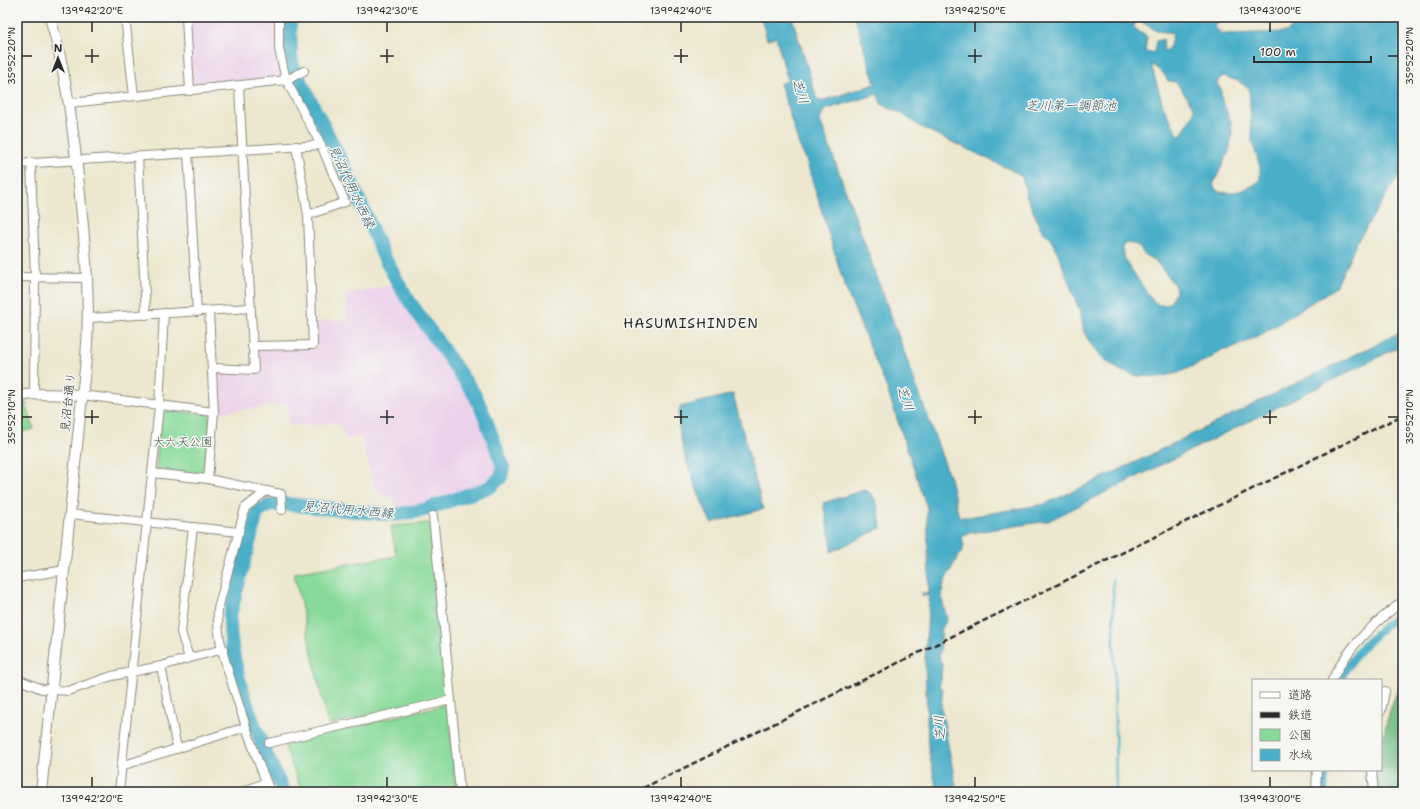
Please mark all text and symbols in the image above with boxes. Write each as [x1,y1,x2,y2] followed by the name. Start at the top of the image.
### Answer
[61,4,123,17] text: 139°42'20"E
[356,4,418,17] text: 139°42'30"E
[650,4,712,17] text: 139°42'40"E
[944,4,1006,17] text: 139°42'50"E
[1239,4,1301,17] text: 139°43'00"E
[5,27,18,85] text: 35°52'20"N
[1403,27,1416,85] text: 35°52'20"N
[38,38,78,78] north arrow
[1254,38,1371,64] scale bar
[54,41,63,56] text: N
[1260,44,1296,60] text: 100 m
[788,76,813,106] water label: 芝川
[1025,97,1117,114] water label: 芝川第一調節池
[325,141,379,232] water label: 見沼代用水西縁
[623,314,759,332] district label: HASUMISHINDEN
[57,371,79,433] street label: 見沼台通り
[893,383,918,413] water label: 芝川
[5,389,18,445] text: 35°52'10"N
[1403,389,1416,445] text: 35°52'10"N
[153,434,213,450] park label: 大六天公園
[302,497,395,522] water label: 見沼代用水西縁
[1252,679,1382,771] legend
[1288,687,1312,703] text: 道路
[1288,707,1312,723] text: 鉄道
[930,714,949,742] water label: 芝川
[1288,727,1312,743] text: 公園
[1288,747,1312,763] text: 水域
[61,792,123,805] text: 139°42'20"E
[356,792,418,805] text: 139°42'30"E
[650,792,712,805] text: 139°42'40"E
[944,792,1006,805] text: 139°42'50"E
[1239,792,1301,805] text: 139°43'00"E

